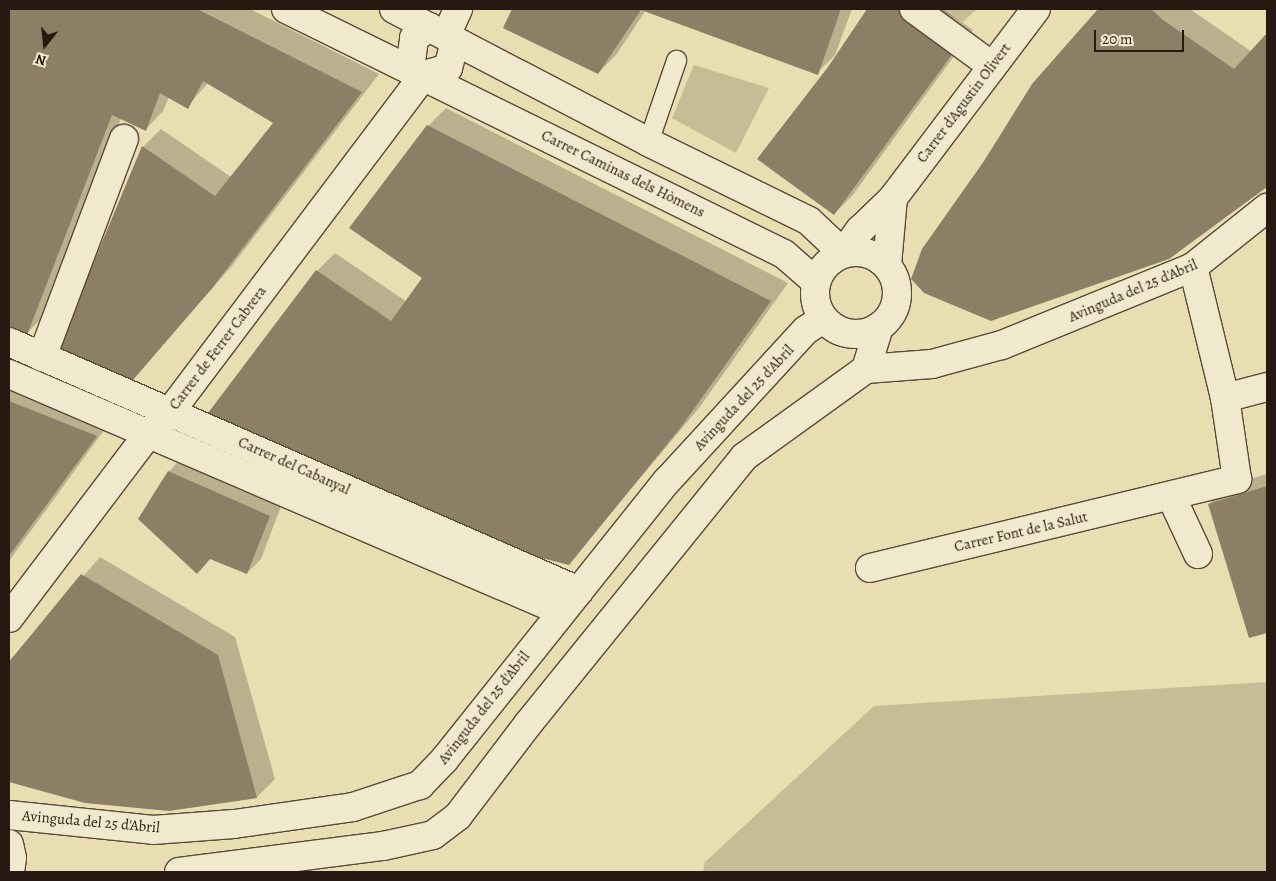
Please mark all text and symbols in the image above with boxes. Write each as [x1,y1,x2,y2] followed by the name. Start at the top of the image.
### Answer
[20,20,70,70] north arrow
[1096,20,1186,52] scale bar
[1102,29,1133,49] text: 20 m
[913,40,1015,166] street label: Carrer d'Agustin Olivert
[33,49,48,70] text: N
[538,126,708,222] street label: Carrer Caminas dels Hòmens
[1066,256,1200,326] street label: Avinguda del 25 d'Abril
[166,283,270,413] street label: Carrer de Ferrer Cabrera
[690,341,798,455] street label: Avinguda del 25 d'Abril
[235,433,353,499] street label: Carrer del Cabanyal
[952,508,1090,556] street label: Carrer Font de la Salut
[434,648,534,768] street label: Avinguda del 25 d'Abril
[21,807,161,837] street label: Avinguda del 25 d'Abril

